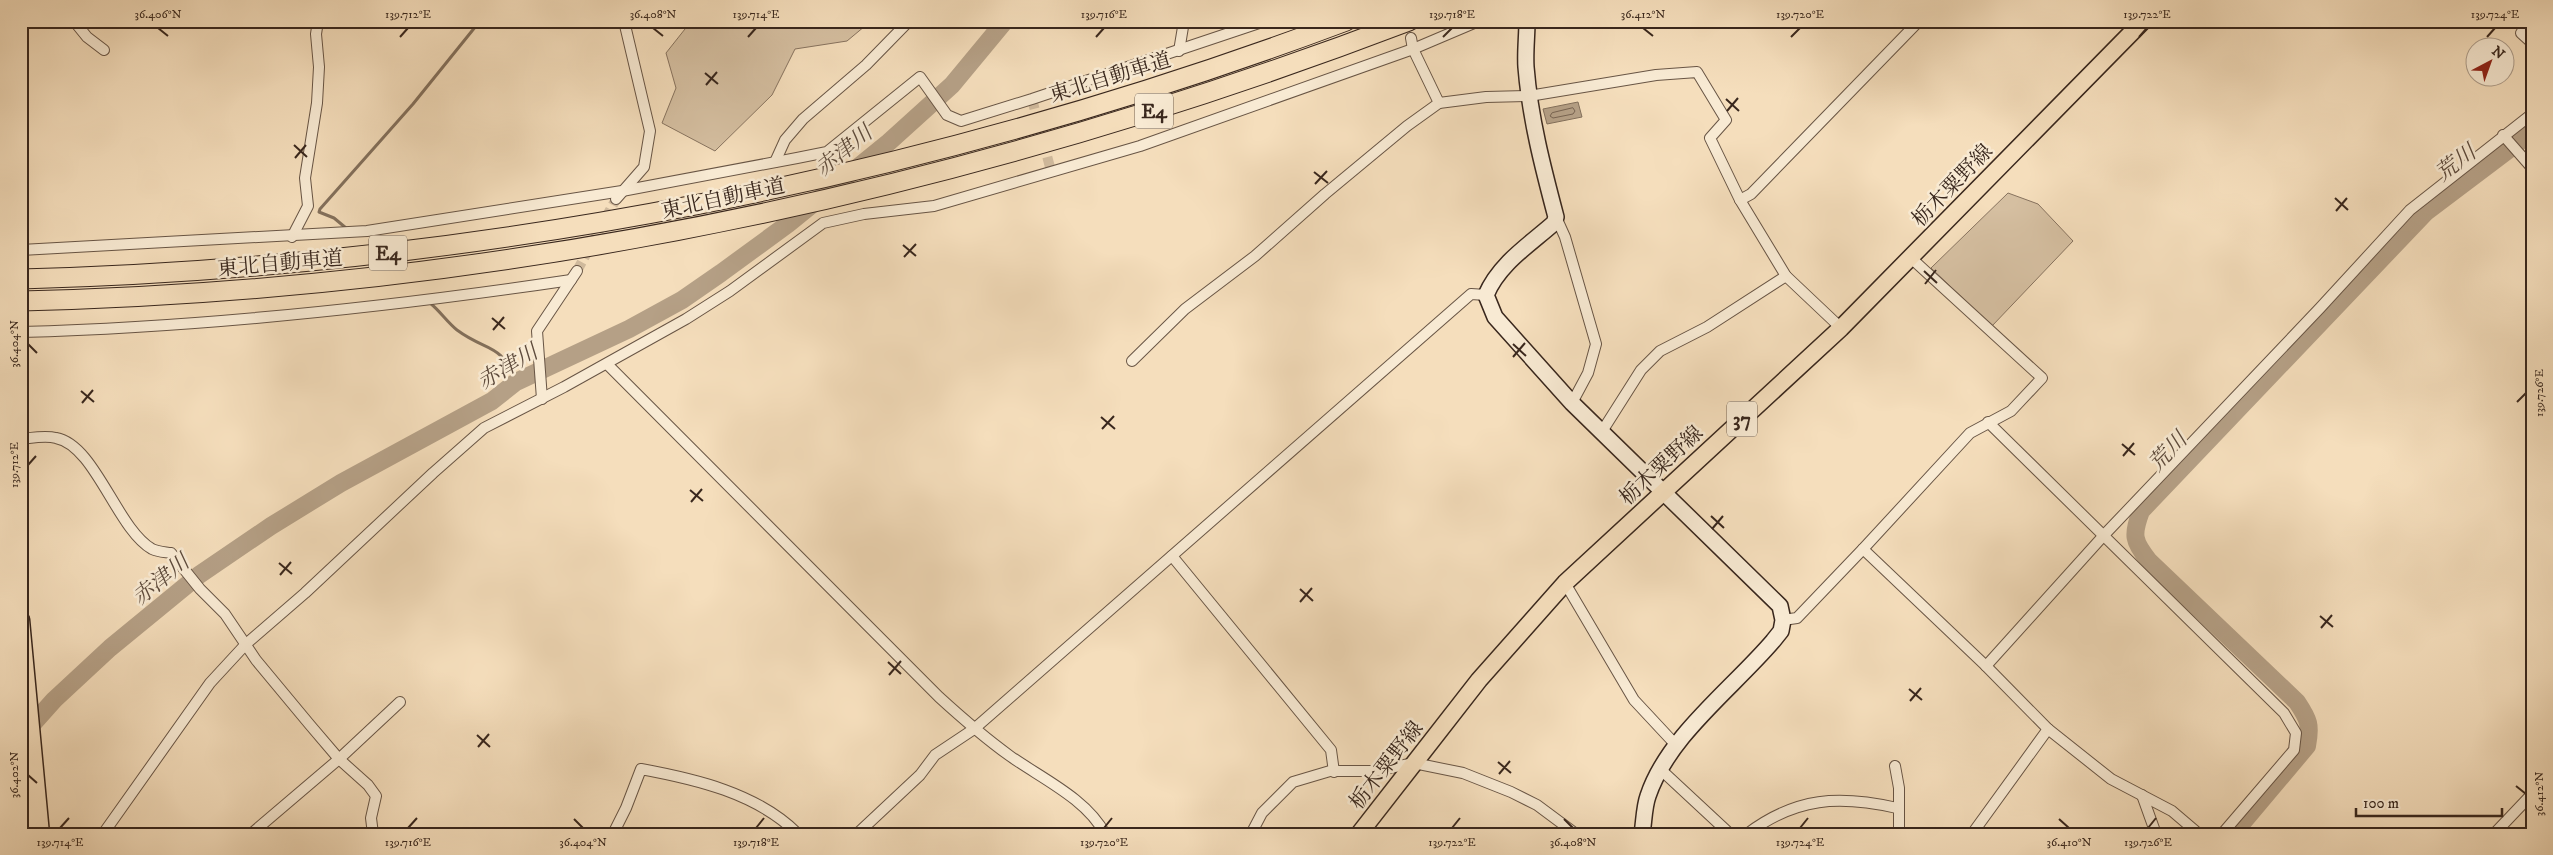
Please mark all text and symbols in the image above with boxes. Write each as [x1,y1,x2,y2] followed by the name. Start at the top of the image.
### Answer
[135,7,182,22] text: 36.406°N
[385,7,431,22] text: 139.712°E
[630,7,677,22] text: 36.408°N
[733,7,780,22] text: 139.714°E
[1081,7,1128,22] text: 139.716°E
[1429,7,1476,22] text: 139.718°E
[1621,7,1665,22] text: 36.412°N
[1776,7,1825,22] text: 139.720°E
[2123,7,2171,22] text: 139.722°E
[2471,7,2520,22] text: 139.724°E
[2466,38,2516,88] north arrow
[2488,42,2508,64] text: N
[1046,47,1174,109] street label: 東北自動車道
[1135,94,1173,128] road number: E4
[810,119,880,182] water label: 赤津川
[2430,138,2483,187] water label: 荒川
[1907,139,1999,232] street label: 栃木粟野線
[659,173,788,225] street label: 東北自動車道
[369,236,407,270] road number: E4
[216,246,344,282] street label: 東北自動車道
[7,320,22,368] text: 36.404°N
[473,338,545,396] water label: 赤津川
[2532,369,2547,417] text: 139.726°E
[1727,402,1757,436] road number: 37
[1614,420,1709,511] street label: 栃木粟野線
[2143,425,2194,477] water label: 荒川
[7,442,22,488] text: 139.712°E
[127,548,197,611] water label: 赤津川
[1344,716,1429,815] street label: 栃木粟野線
[7,752,22,798] text: 36.402°N
[2532,772,2547,816] text: 36.412°N
[2356,785,2502,817] scale bar
[2363,794,2399,813] text: 100 m
[37,835,84,850] text: 139.714°E
[385,835,432,850] text: 139.716°E
[559,835,607,850] text: 36.404°N
[733,835,780,850] text: 139.718°E
[1080,835,1129,850] text: 139.720°E
[1428,835,1476,850] text: 139.722°E
[1550,835,1597,850] text: 36.408°N
[1776,835,1825,850] text: 139.724°E
[2046,835,2092,850] text: 36.410°N
[2124,835,2172,850] text: 139.726°E

